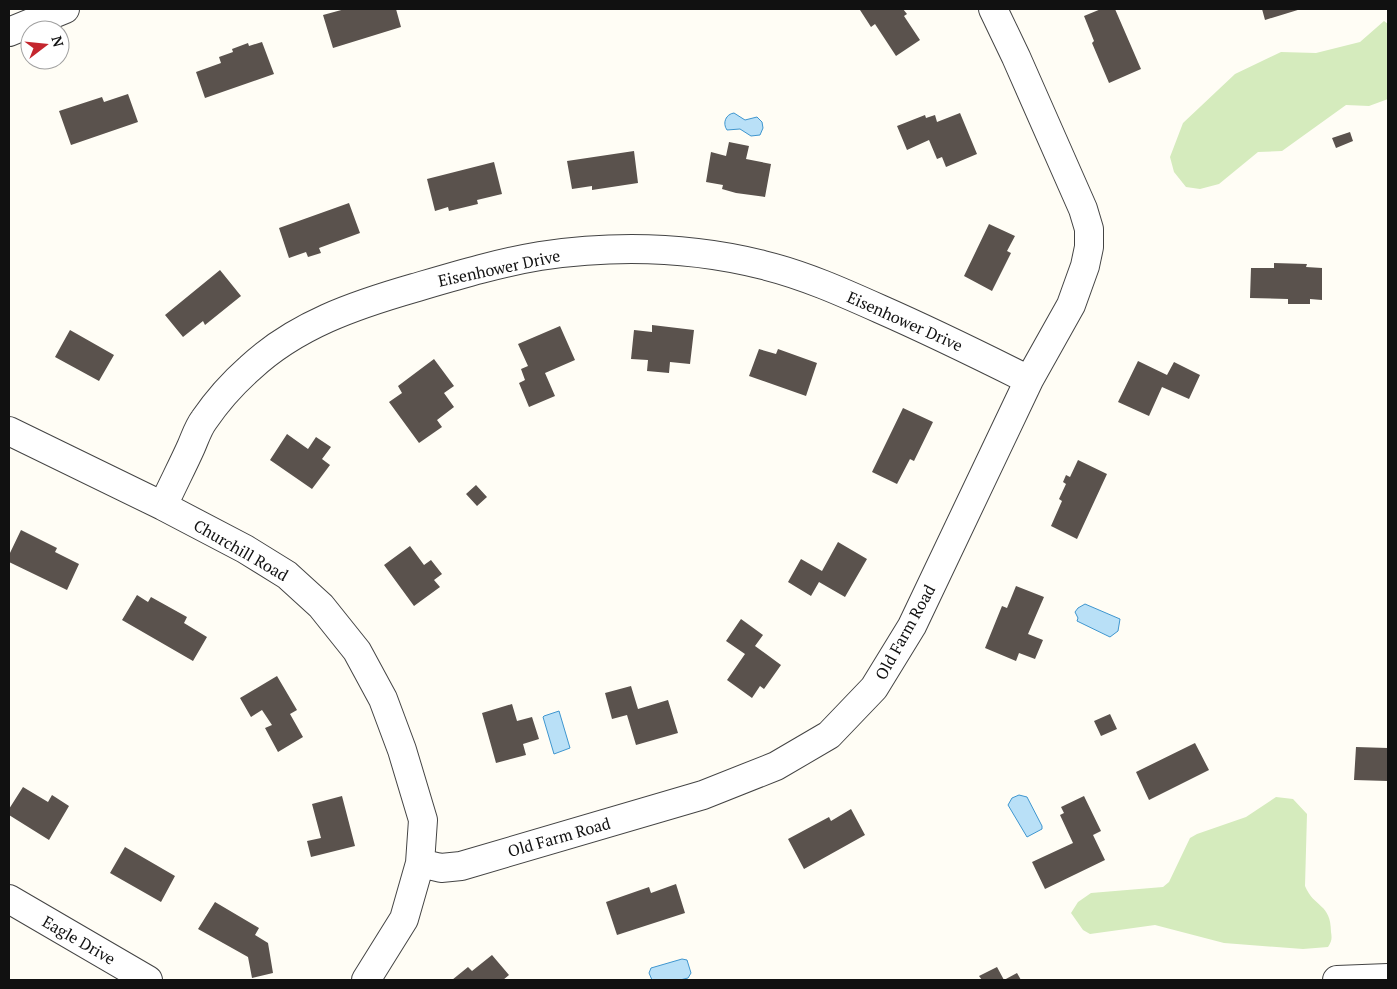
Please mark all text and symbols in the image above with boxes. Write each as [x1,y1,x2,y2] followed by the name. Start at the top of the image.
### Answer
[20,20,70,70] north arrow
[47,34,69,49] text: N
[436,244,562,292] street label: Eisenhower Drive
[844,286,966,356] street label: Eisenhower Drive
[190,514,292,586] street label: Churchill Road
[870,580,940,684] street label: Old Farm Road
[505,812,613,862] street label: Old Farm Road
[39,910,119,970] street label: Eagle Drive

